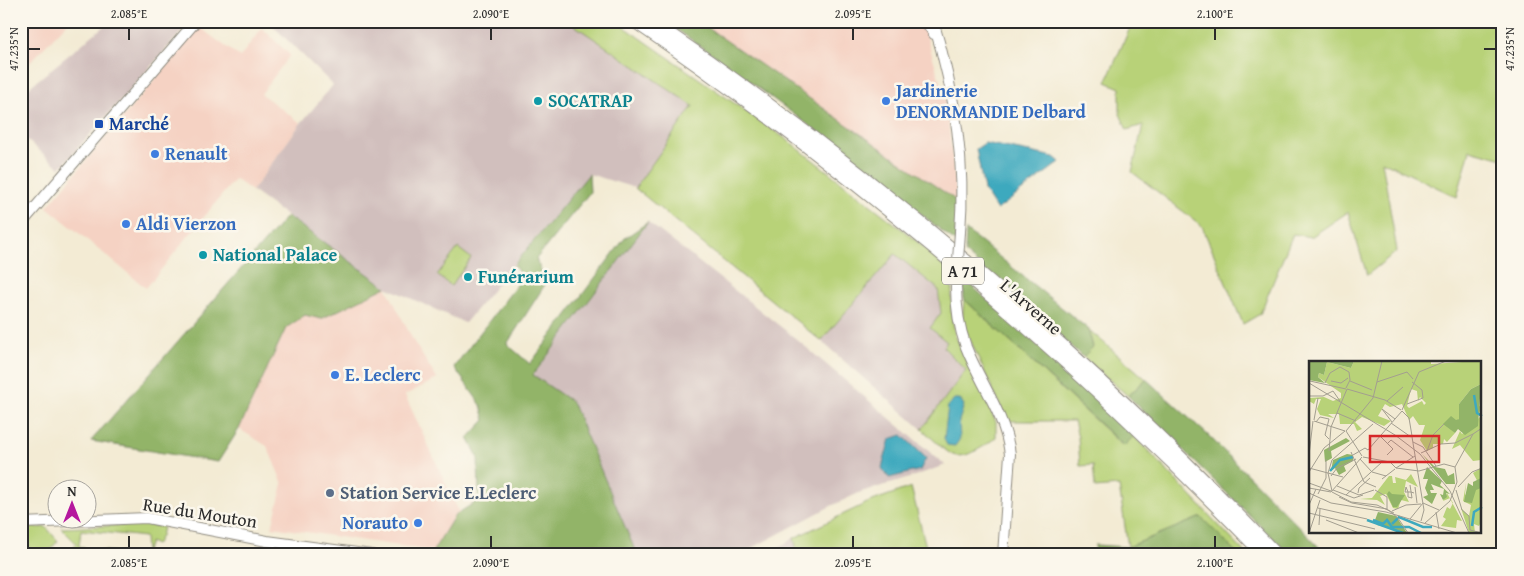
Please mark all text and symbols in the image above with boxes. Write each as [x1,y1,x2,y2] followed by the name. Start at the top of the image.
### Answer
[111,5,147,22] text: 2.085°E
[473,5,509,22] text: 2.090°E
[835,5,871,22] text: 2.095°E
[1197,5,1233,22] text: 2.100°E
[5,27,22,71] text: 47.235°N
[1501,27,1518,71] text: 47.235°N
[893,77,1087,125] place label: Jardinerie DENORMANDIE Delbard
[548,87,633,114] place label: SOCATRAP
[532,95,544,107] marker: SOCATRAP
[880,95,892,107] marker: Jardinerie DENORMANDIE Delbard
[109,110,169,137] place label: Marché
[93,118,105,130] marker: Marché
[165,140,228,167] place label: Renault
[149,148,161,160] marker: Renault
[136,210,237,237] place label: Aldi Vierzon
[120,218,132,230] marker: Aldi Vierzon
[213,241,337,268] place label: National Palace
[197,249,209,261] marker: National Palace
[942,258,984,284] road number: A 71
[478,263,575,290] place label: Funérarium
[462,271,474,283] marker: Funérarium
[994,272,1068,341] street label: L'Arverne
[345,361,421,388] place label: E. Leclerc
[1309,361,1482,534] inset map
[329,369,341,381] marker: E. Leclerc
[48,478,98,528] north arrow
[340,479,536,506] place label: Station Service E.Leclerc
[67,481,77,501] text: N
[324,487,336,499] marker: Station Service E.Leclerc
[141,490,259,535] street label: Rue du Mouton
[342,509,408,536] place label: Norauto
[412,517,424,529] marker: Norauto
[111,554,147,571] text: 2.085°E
[473,554,509,571] text: 2.090°E
[835,554,871,571] text: 2.095°E
[1197,554,1233,571] text: 2.100°E

